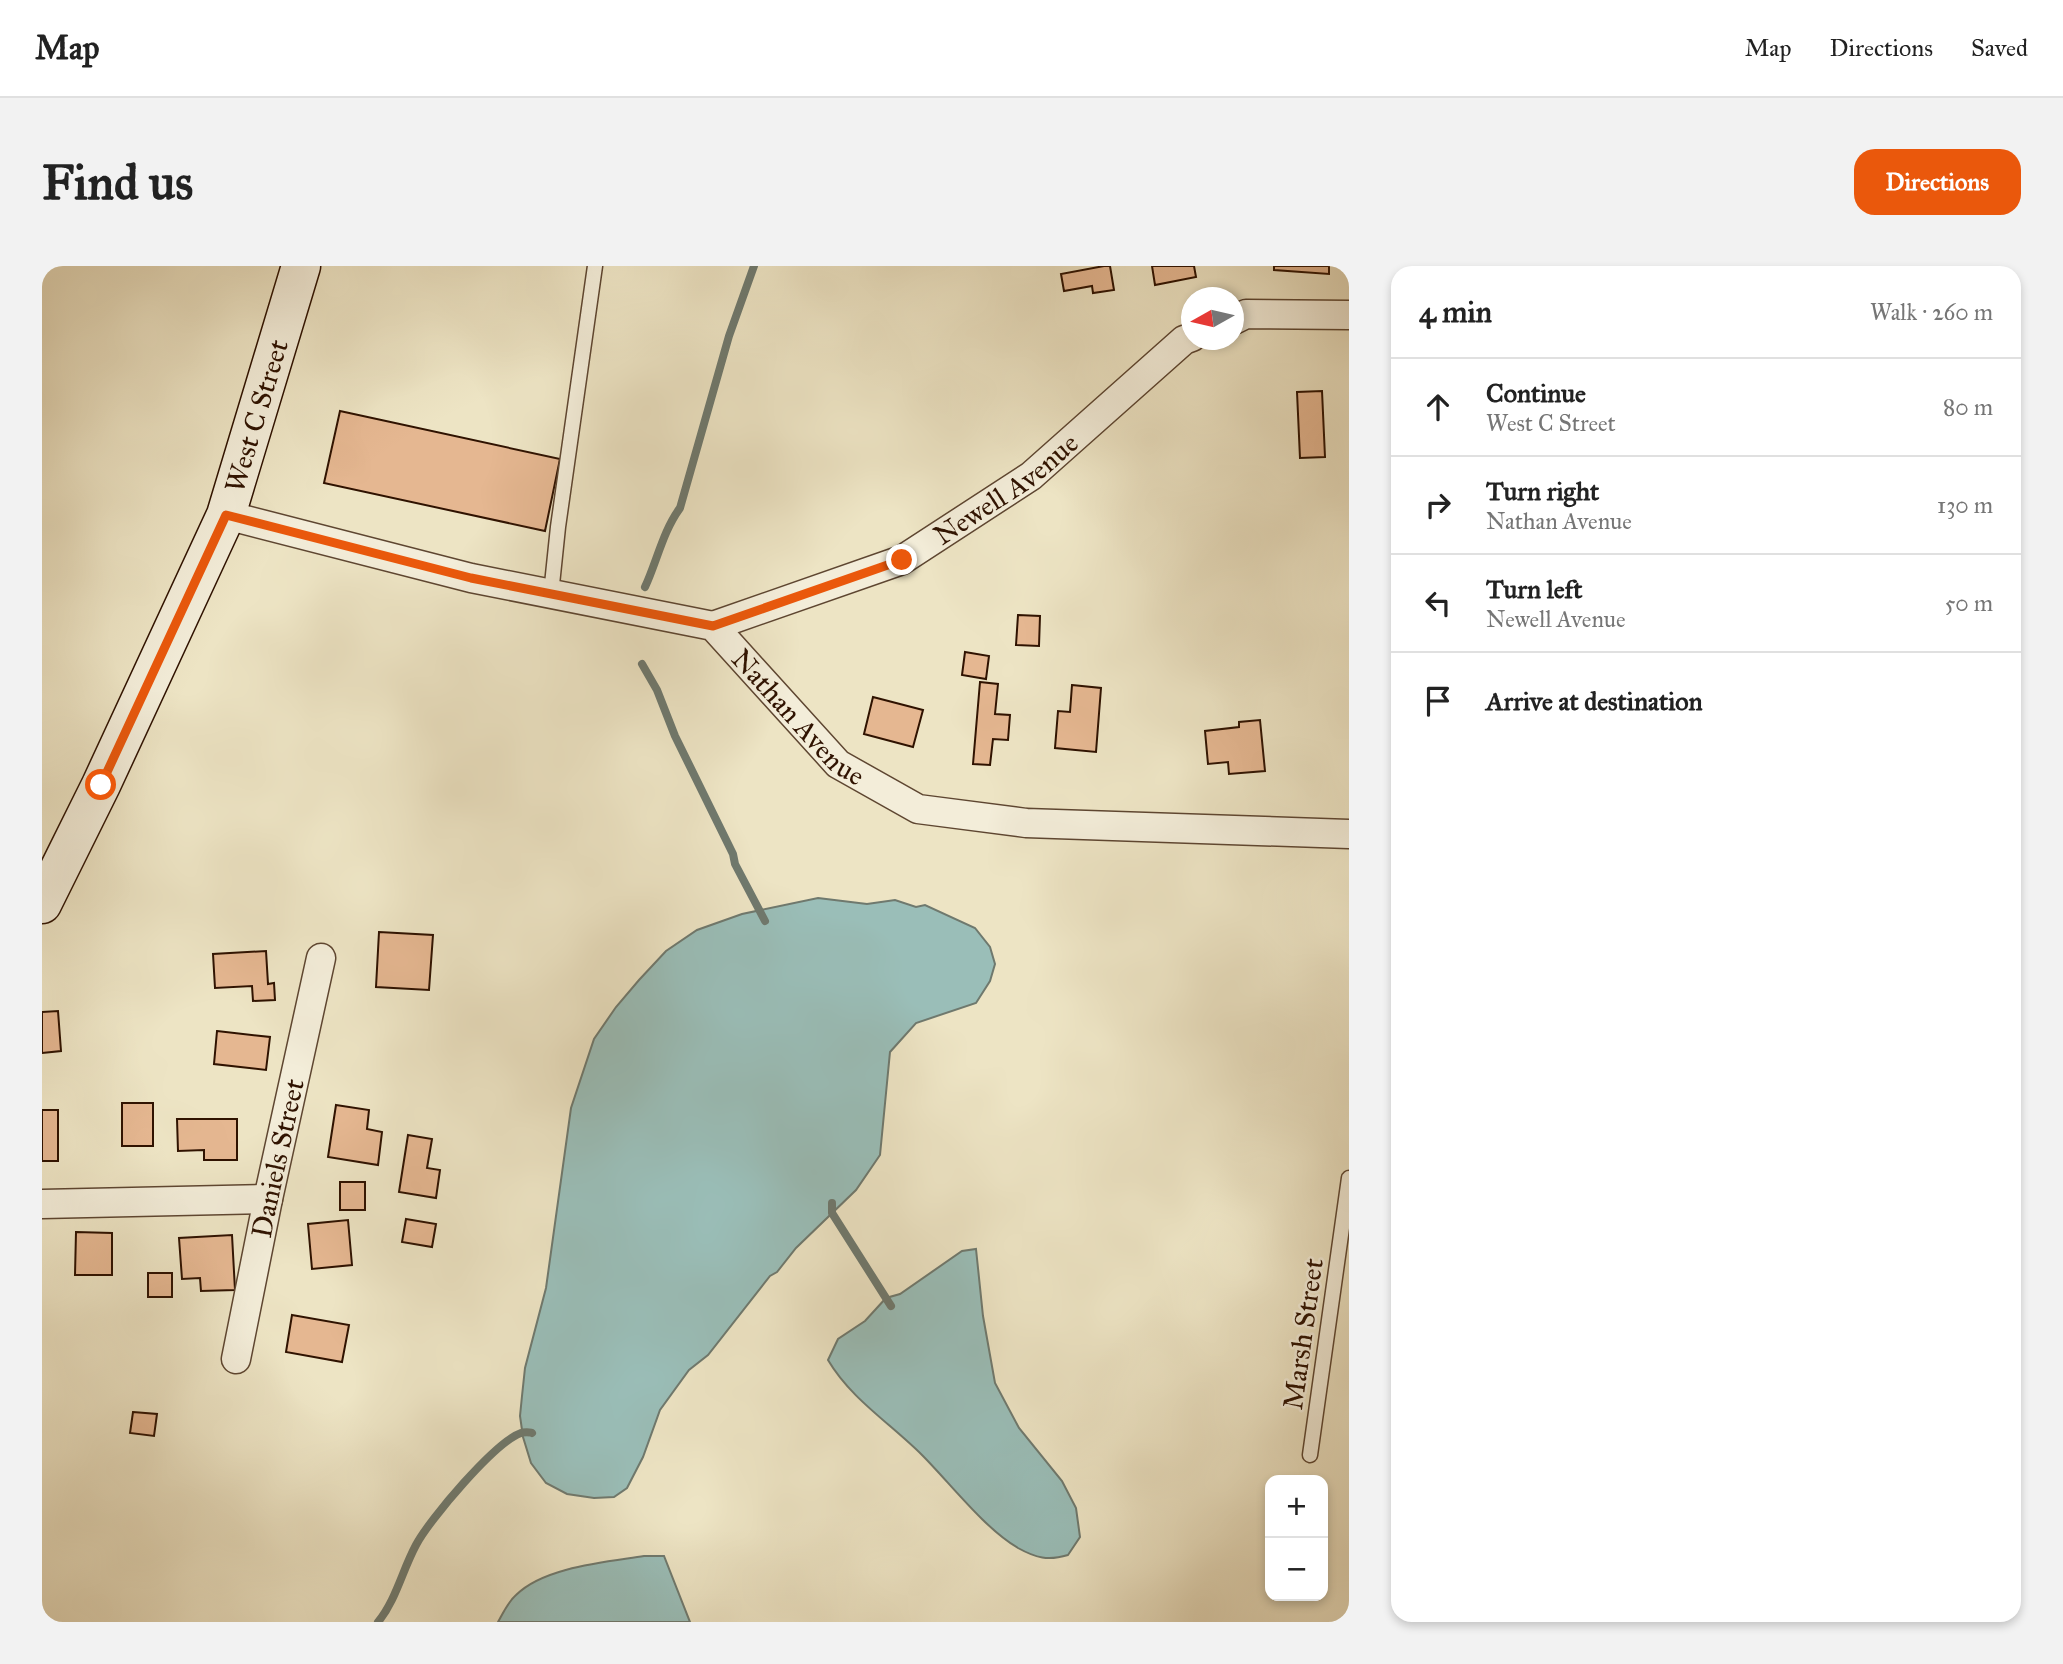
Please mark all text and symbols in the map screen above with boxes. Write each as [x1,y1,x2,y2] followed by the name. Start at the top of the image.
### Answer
[35,28,99,68] text: Map
[1745,33,1792,63] text: Map
[1830,33,1933,63] text: Directions
[1971,33,2028,63] text: Saved
[1854,149,2021,215] button: Directions
[42,153,193,212] text: Find us
[1181,287,1244,350] north arrow
[1419,294,1492,330] text: 4 min
[1870,298,1993,326] text: Walk · 260 m
[216,335,295,496] street label: West C Street
[1486,377,1586,409] text: Continue
[1419,388,1457,426] icon: ahead
[1943,393,1993,421] text: 80 m
[1486,409,1616,437] text: West C Street
[927,425,1085,552] street label: Newell Avenue
[1486,475,1599,507] text: Turn right
[1419,486,1457,524] icon: right
[1937,491,1993,519] text: 130 m
[1486,507,1632,535] text: Nathan Avenue
[886,544,917,575] route end
[1486,573,1582,605] text: Turn left
[1419,584,1457,622] icon: left
[1945,589,1993,617] text: 50 m
[1486,605,1626,633] text: Newell Avenue
[725,641,871,793] street label: Nathan Avenue
[1419,682,1457,720] icon: arrive
[1486,685,1703,717] text: Arrive at destination
[85,769,116,800] route start
[243,1075,311,1241] street label: Daniels Street
[1275,1256,1331,1412] street label: Marsh Street
[1265,1475,1328,1601] map controls
[1265,1475,1328,1538] button: +
[1265,1538,1328,1601] button: −

